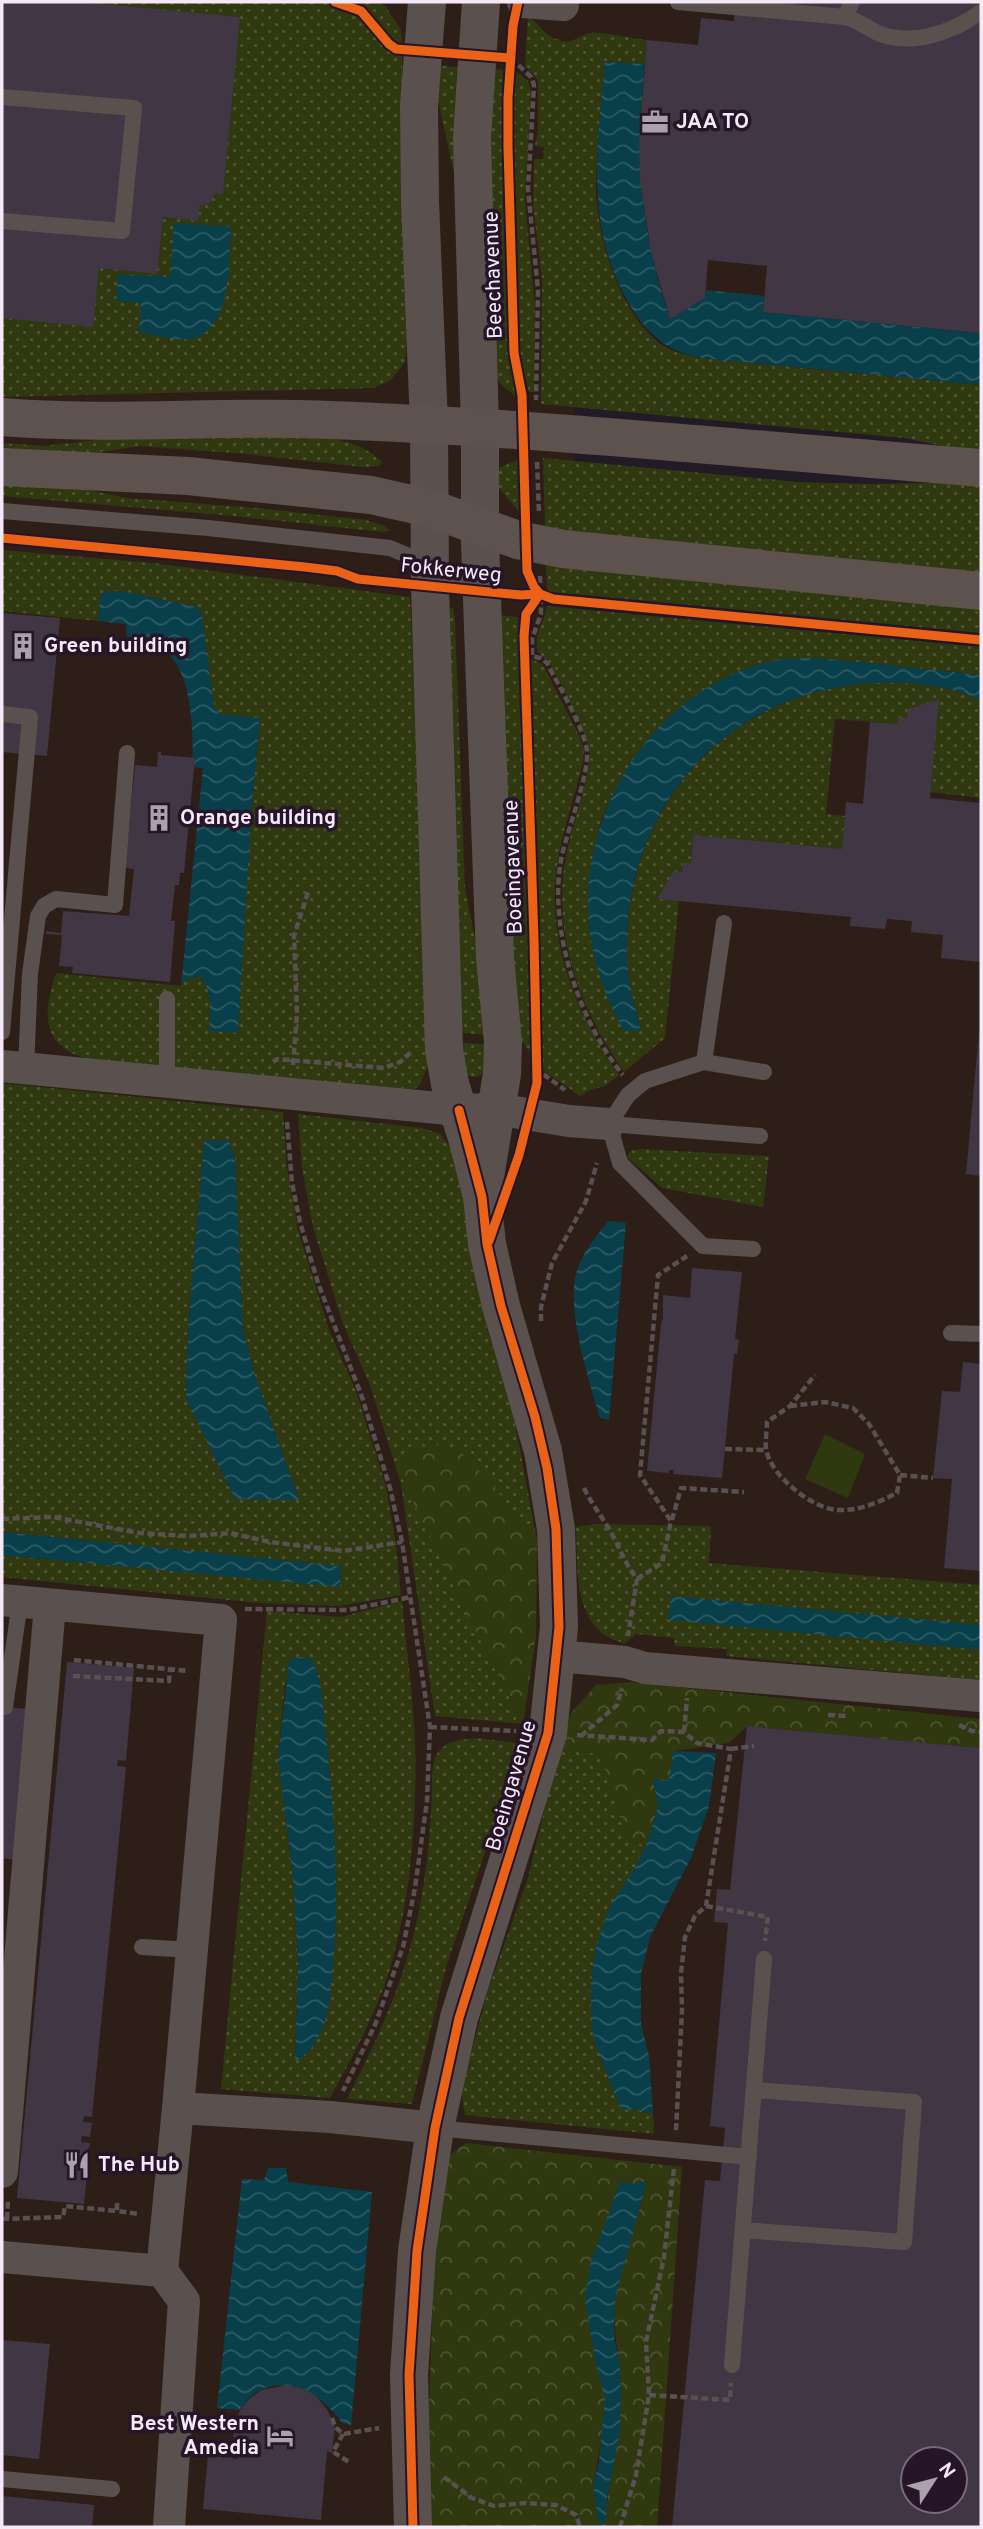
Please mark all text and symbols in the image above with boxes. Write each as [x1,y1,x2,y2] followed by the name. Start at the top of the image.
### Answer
[640,107,670,137] office icon: JAA TO
[676,109,749,136] place label: JAA TO
[478,211,510,339] street label: Beechavenue
[399,552,503,590] street label: Fokkerweg
[8,631,38,661] building icon: Green building
[44,633,187,660] place label: Green building
[498,799,530,935] street label: Boeingavenue
[144,803,174,833] building icon: Orange building
[180,805,336,832] place label: Orange building
[480,1718,544,1854] street label: Boeingavenue
[62,2150,92,2180] restaurant icon: The Hub
[98,2152,180,2179] place label: The Hub
[130,2411,259,2462] place label: Best Western Amedia
[265,2421,295,2451] hotel icon: Best Western Amedia
[899,2445,969,2515] north arrow
[932,2459,960,2484] text: N

